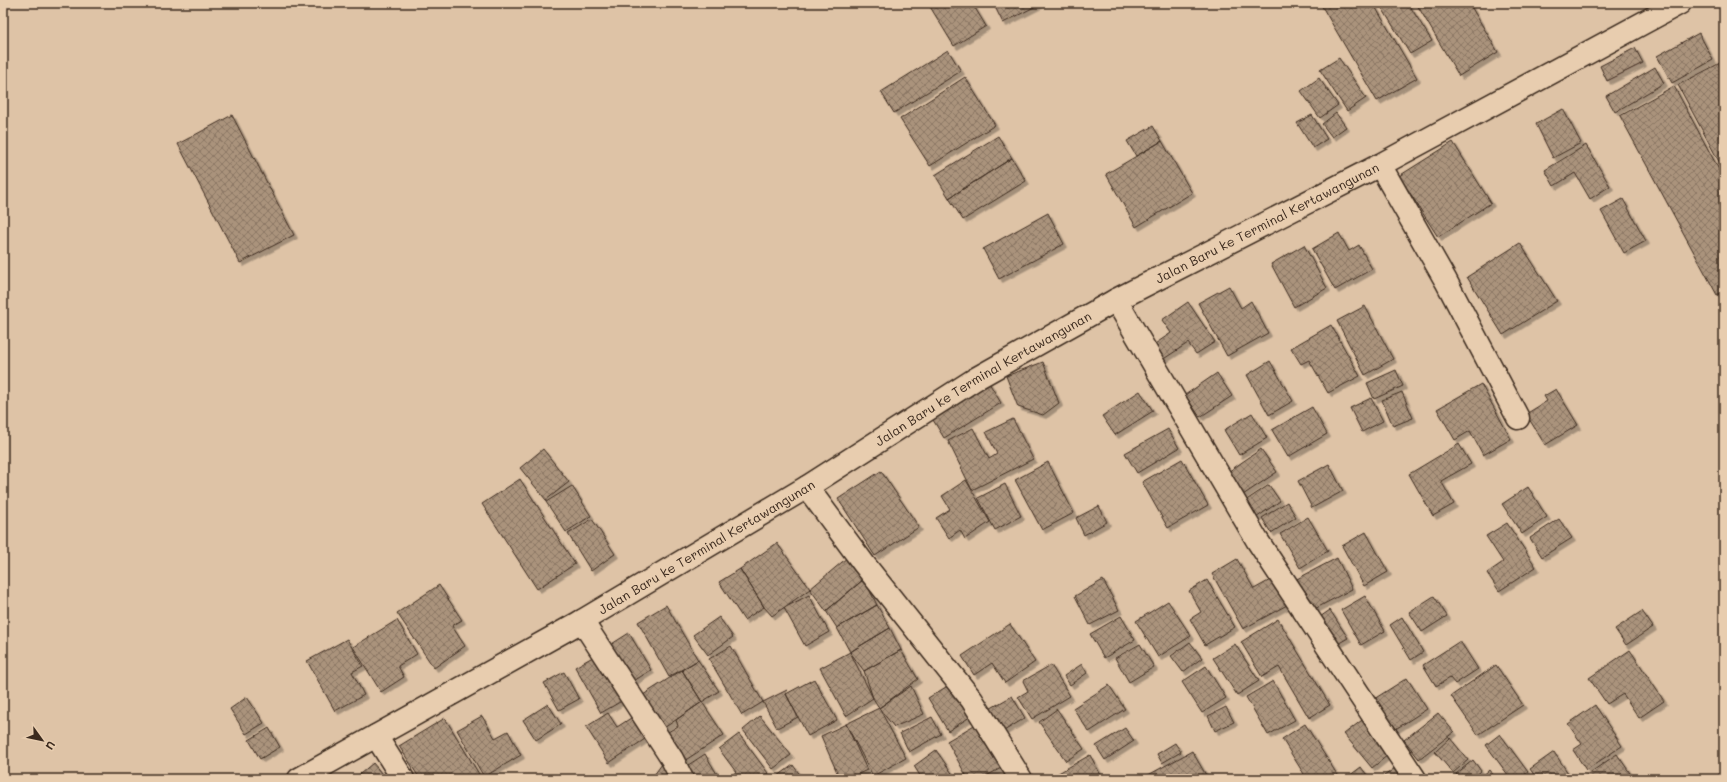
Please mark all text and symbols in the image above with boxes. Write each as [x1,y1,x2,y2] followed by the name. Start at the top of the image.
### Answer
[1152,158,1382,287] street label: Jalan Baru ke Terminal Kertawangunan
[872,307,1094,449] street label: Jalan Baru ke Terminal Kertawangunan
[595,475,818,617] street label: Jalan Baru ke Terminal Kertawangunan
[22,720,62,760] north arrow
[42,738,59,753] text: U

